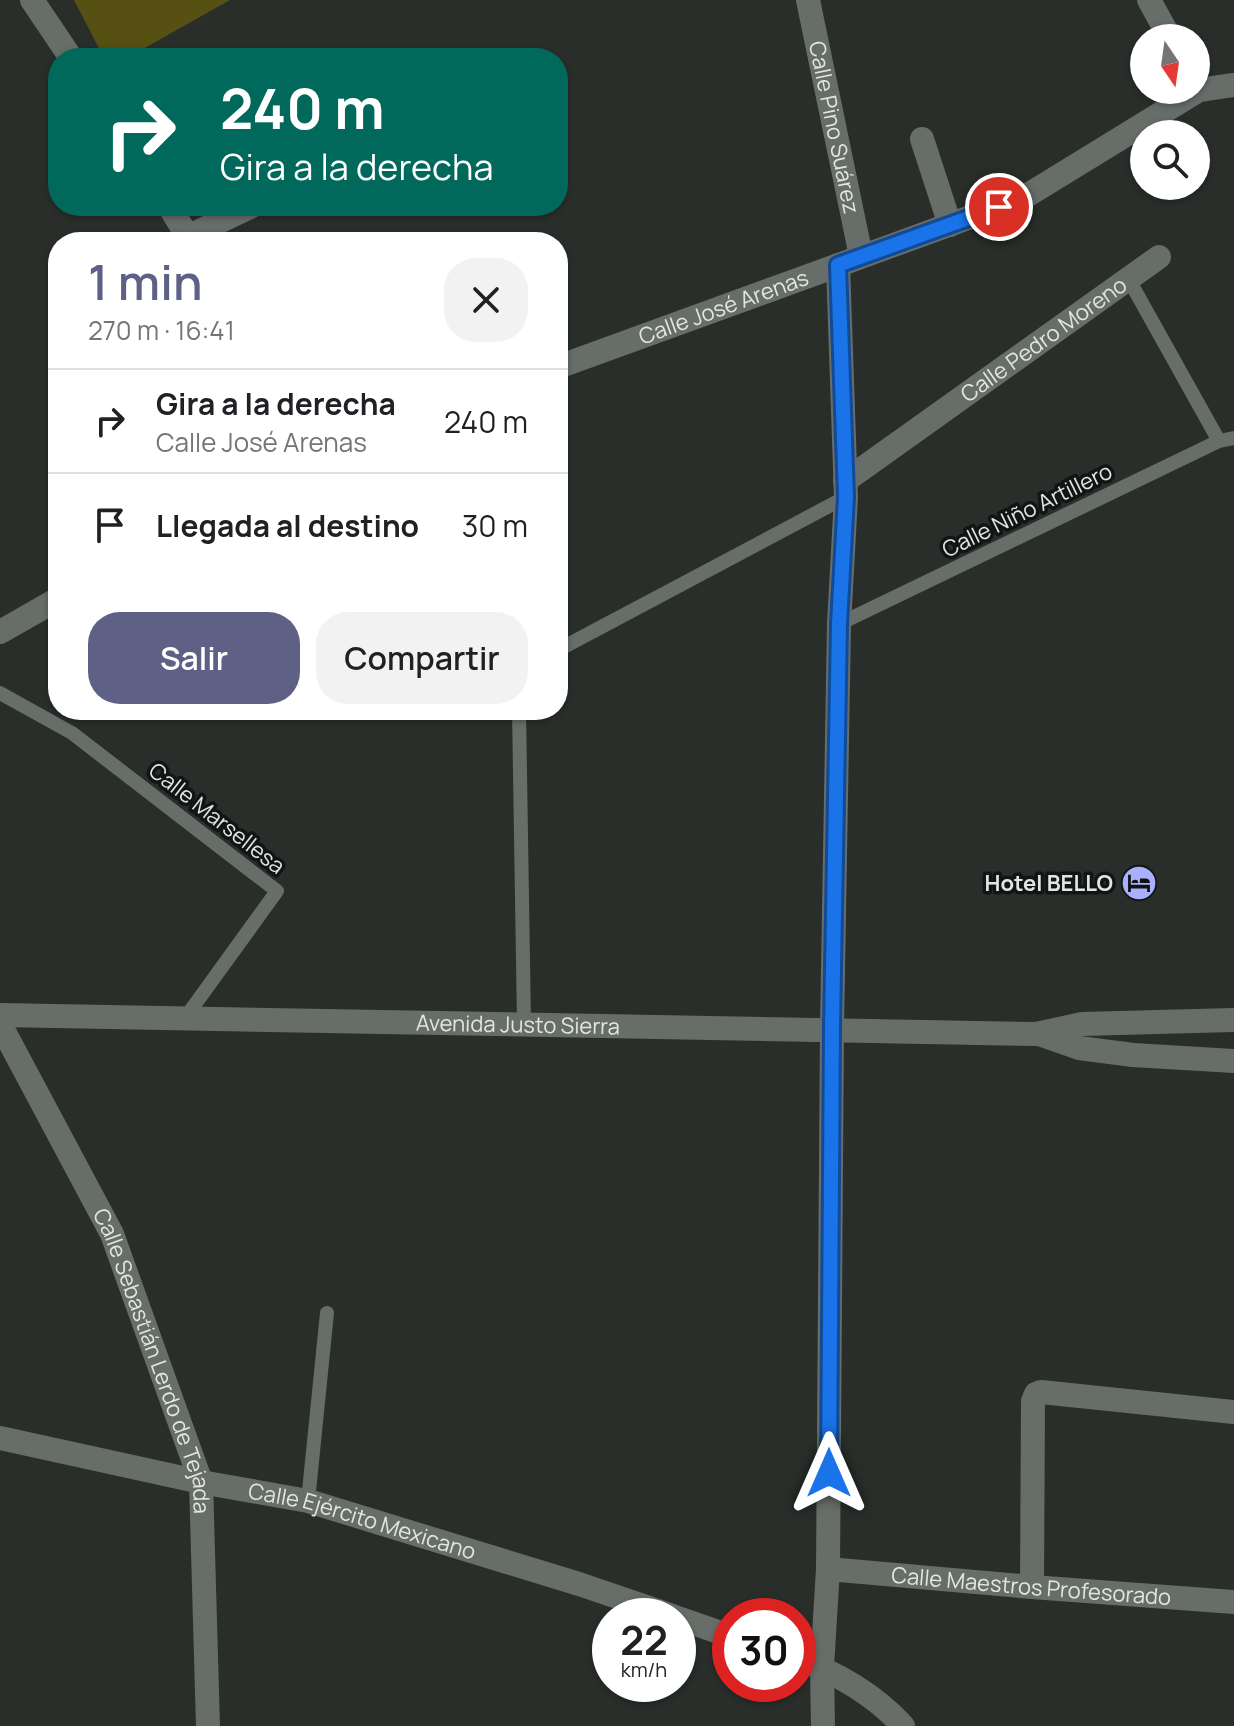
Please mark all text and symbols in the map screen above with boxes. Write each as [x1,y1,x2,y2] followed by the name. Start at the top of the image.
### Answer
[1130,24,1210,104] north arrow
[1130,24,1210,200] map controls
[802,38,867,216] street label: Calle Pino Suárez
[220,69,385,146] text: 240 m
[88,80,192,184] icon: right
[1130,120,1210,200] button: search
[220,142,493,191] text: Gira a la derecha
[965,173,1033,241] pin
[977,185,1021,229] icon: arrive
[88,249,202,314] text: 1 min
[444,258,528,342] button: close
[634,262,812,351] street label: Calle José Arenas
[955,270,1133,409] street label: Calle Pedro Moreno
[88,312,235,348] text: 270 m · 16:41
[156,383,396,424] text: Gira a la derecha
[88,399,132,443] icon: right
[444,401,528,442] text: 240 m
[156,424,367,460] text: Calle José Arenas
[937,456,1117,564] street label: Calle Niño Artillero
[88,503,132,547] icon: arrive
[156,505,419,546] text: Llegada al destino
[462,505,528,546] text: 30 m
[88,612,300,704] button: Salir
[316,612,528,704] button: Compartir
[143,755,291,881] street label: Calle Marsellesa
[1120,864,1158,902] hotel icon: Hotel BELLO
[985,868,1113,898] place label: Hotel BELLO
[416,1008,620,1041] street label: Avenida Justo Sierra
[86,1203,217,1514] street label: Calle Sebastián Lerdo de Tejada
[787,1431,871,1515] position arrow
[246,1476,480,1567] street label: Calle Ejército Mexicano
[890,1560,1172,1612] street label: Calle Maestros Profesorado
[712,1598,816,1702] speed limit sign: 30
[620,1612,668,1667] text: 22
[621,1656,667,1683] text: km/h

